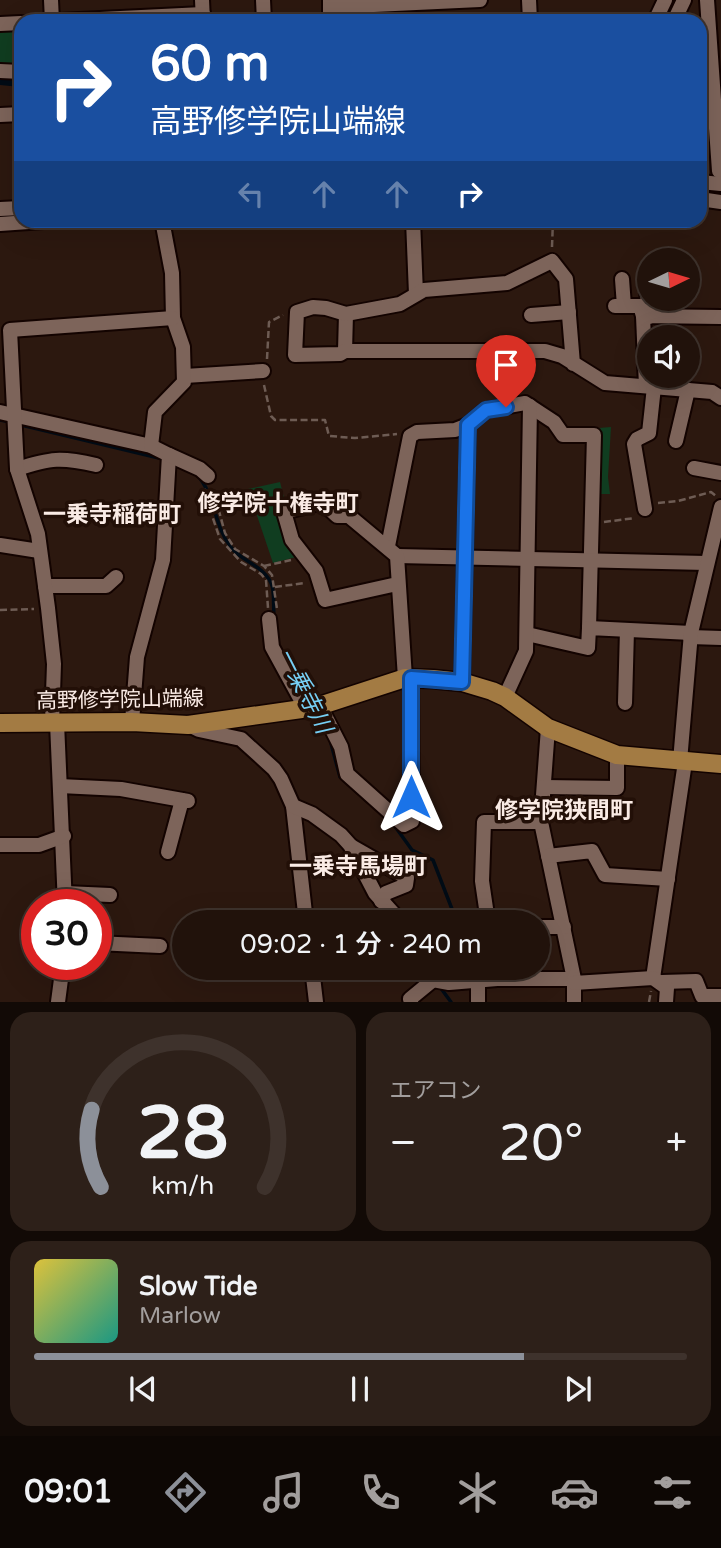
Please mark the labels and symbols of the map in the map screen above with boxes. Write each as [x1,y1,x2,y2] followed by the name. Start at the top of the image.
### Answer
[637,248,700,312] north arrow
[476,335,536,407] pin
[198,490,359,518] district label: 修学院十権寺町
[43,501,181,529] district label: 一乗寺稲荷町
[271,644,339,741] water label: 一乗寺川
[36,686,204,714] street label: 高野修学院山端線
[374,760,448,834] position arrow
[495,797,633,825] district label: 修学院狭間町
[289,853,427,881] district label: 一乗寺馬場町
[21,889,112,980] speed limit sign: 30

